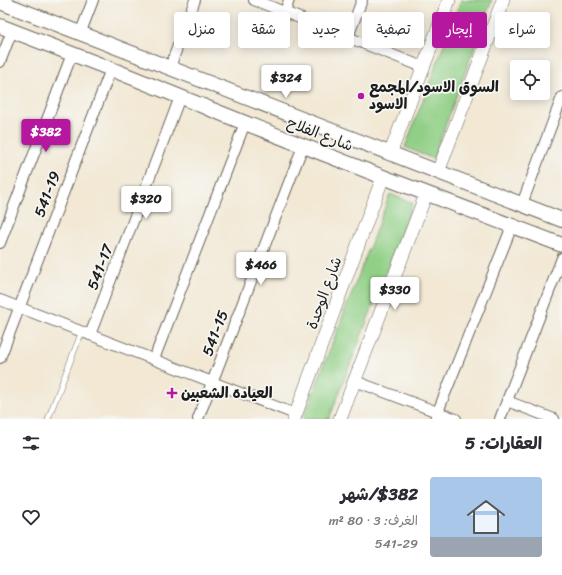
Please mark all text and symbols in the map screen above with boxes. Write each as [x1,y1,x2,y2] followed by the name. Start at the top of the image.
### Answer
[174,12,230,48] chip: منزل
[238,12,290,48] chip: شقة
[298,12,354,48] chip: جديد
[362,12,424,48] chip: تصفية
[432,12,487,48] chip: إيجار
[495,12,550,48] chip: شراء
[510,60,550,100] map controls
[510,60,550,100] button: locate
[262,65,310,99] pin: $324
[270,66,302,89] text: $324
[369,74,499,117] place label: السوق الاسود/المجمع الاسود
[356,91,366,101] marker: السوق الاسود/المجمع الاسود
[283,109,357,159] street label: شارع الفلاح
[22,119,70,153] pin: $382
[30,120,62,143] text: $382
[26,167,68,221] street label: 541-19
[122,186,170,220] pin: $320
[130,187,162,210] text: $320
[79,239,121,294] street label: 541-17
[237,252,285,286] pin: $466
[245,253,277,276] text: $466
[299,253,349,333] street label: شارع الوحدة
[371,277,419,311] pin: $330
[379,278,411,301] text: $330
[194,306,236,360] street label: 541-15
[181,380,273,406] place label: العياده الشعبين
[166,387,178,399] marker: العياده الشعبين
[465,428,542,458] text: العقارات: 5
[20,432,42,454] icon: filters
[340,479,418,509] text: $382/شهر
[462,493,510,541] icon: home
[20,506,42,528] icon: heart
[329,509,418,532] text: الغرف: 3 · 80 m²
[375,532,418,555] text: 541-29

